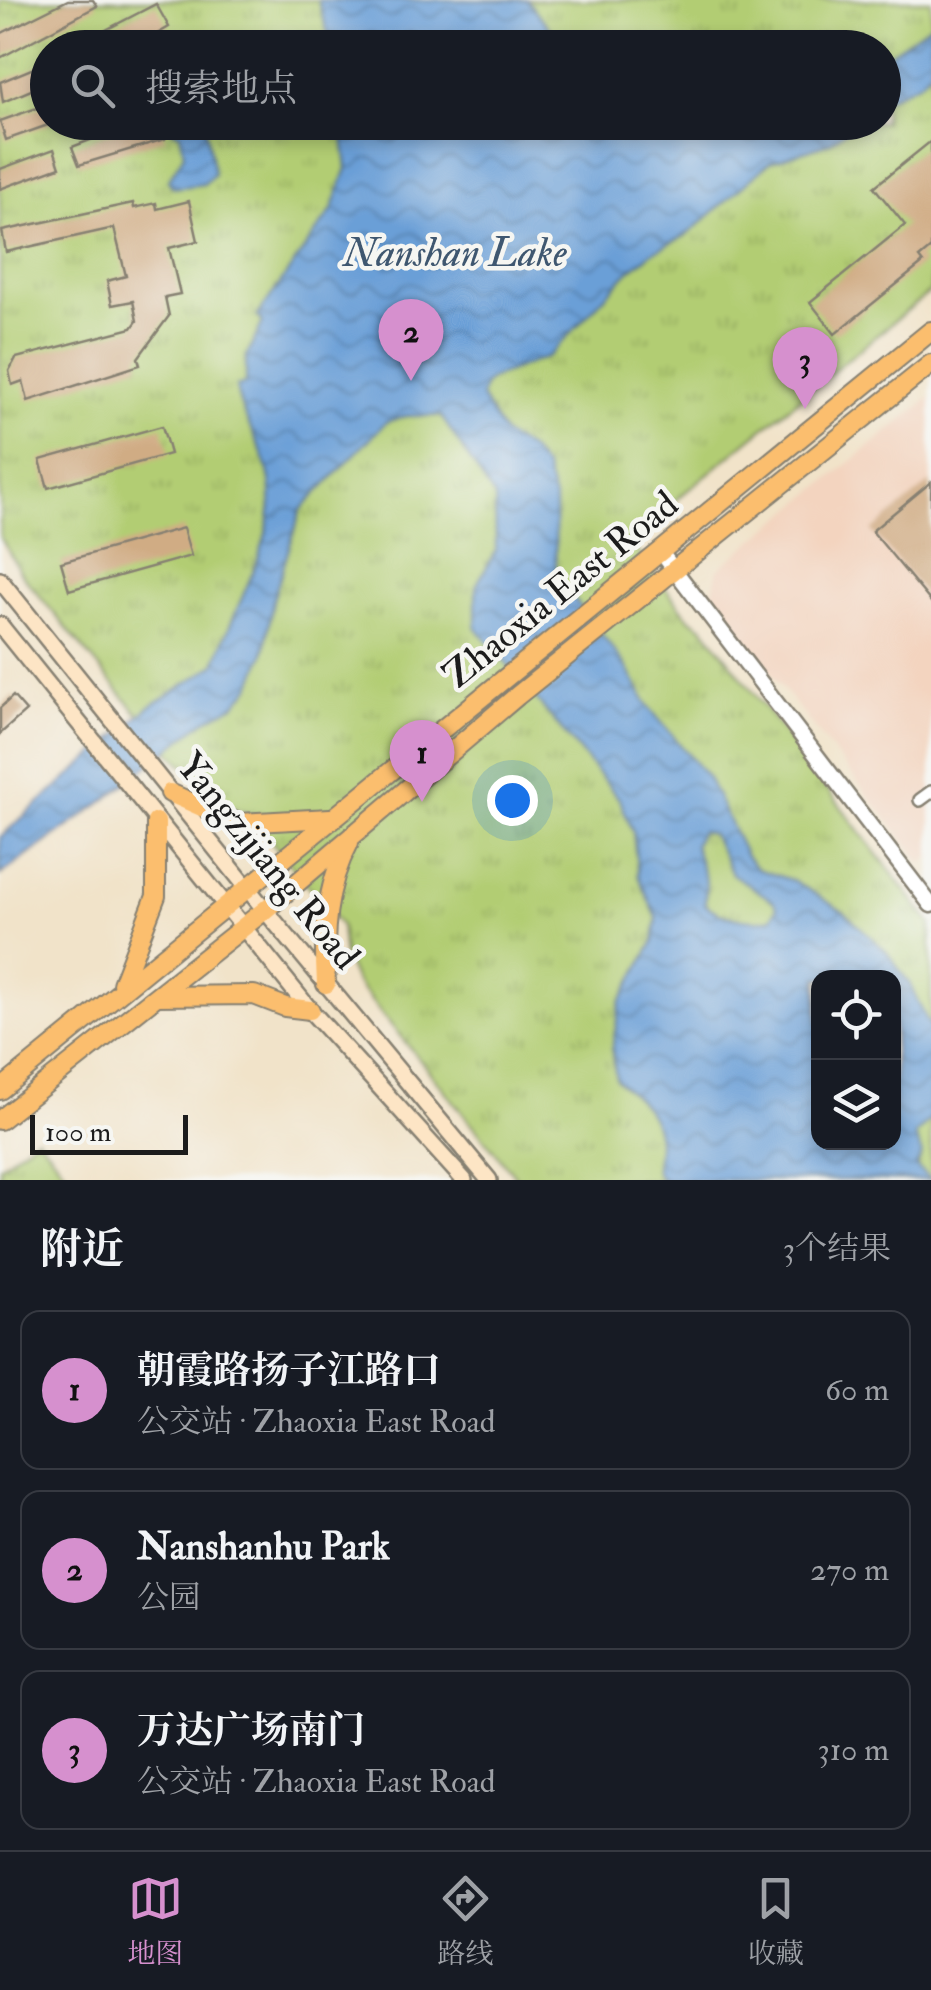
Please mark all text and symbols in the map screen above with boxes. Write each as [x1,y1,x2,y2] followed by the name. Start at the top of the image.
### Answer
[30,30,901,140] search box
[65,58,120,113] icon: search
[145,65,297,113] text: 搜索地点
[341,228,567,279] water label: Nanshan Lake
[378,298,444,381] pin: 2
[772,326,838,409] pin: 3
[434,480,688,699] street label: Zhaoxia East Road
[390,720,454,802] pin: 1
[166,743,370,979] street label: Yangzijiang Road
[487,775,538,826] your location
[811,970,901,1150] map controls
[811,970,901,1060] button: locate
[811,1060,901,1150] button: layers
[30,1110,188,1154] scale bar
[45,1115,111,1150] text: 100 m
[40,1224,124,1276] text: 附近
[783,1229,891,1269] text: 3个结果
[137,1347,441,1395] text: 朝霞路扬子江路口
[69,1370,80,1410] text: 1
[825,1370,889,1410] text: 60 m
[137,1402,496,1442] text: 公交站 · Zhaoxia East Road
[137,1523,390,1571] text: Nanshanhu Park
[66,1550,83,1590] text: 2
[810,1550,889,1590] text: 270 m
[137,1578,201,1618] text: 公园
[137,1707,365,1755] text: 万达广场南门
[68,1730,81,1770] text: 3
[818,1730,889,1770] text: 310 m
[137,1762,496,1802] text: 公交站 · Zhaoxia East Road
[127,1871,183,1972] tab: 地图
[437,1871,494,1972] tab: 路线
[748,1871,804,1972] tab: 收藏

